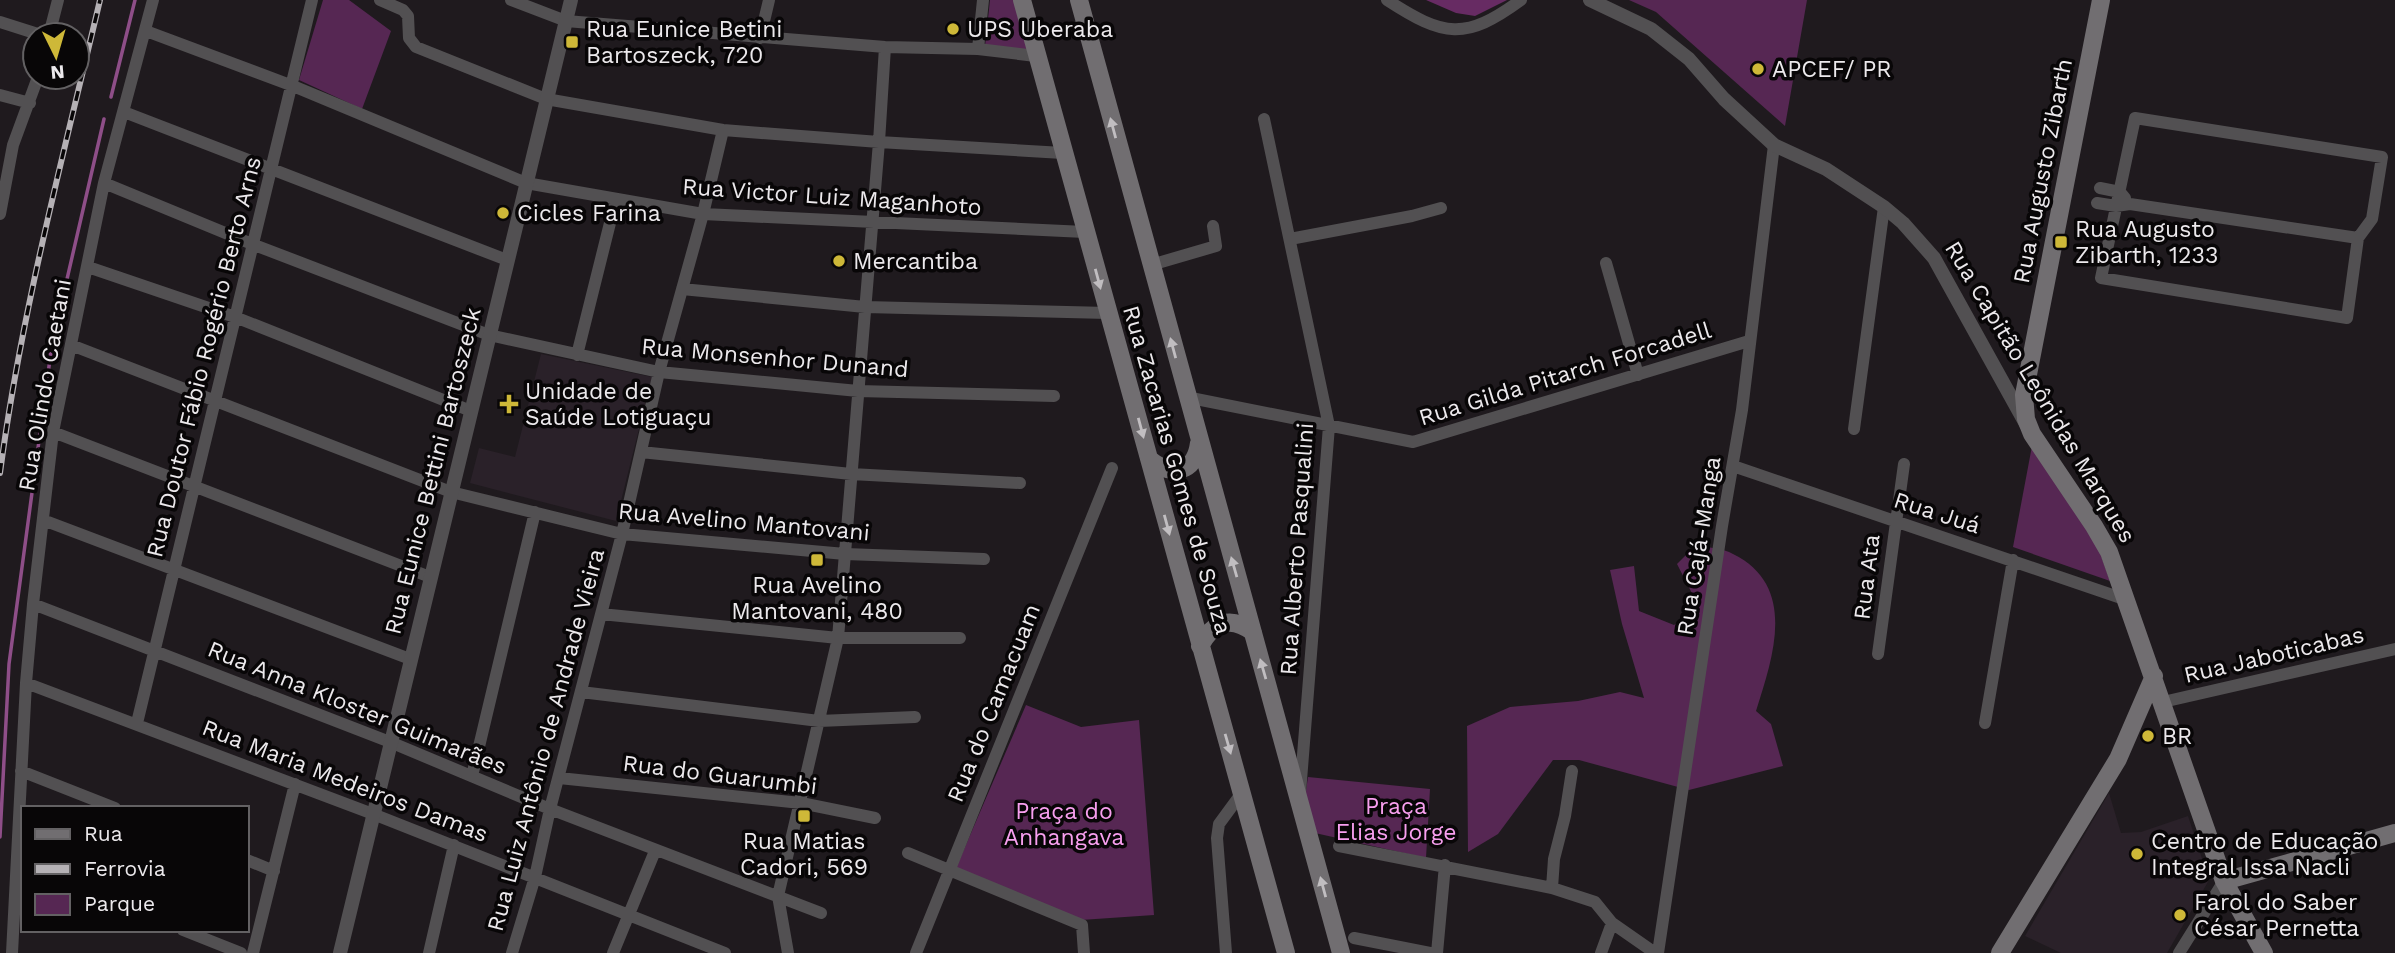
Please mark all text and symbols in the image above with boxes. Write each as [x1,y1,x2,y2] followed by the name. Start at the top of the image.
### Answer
[586,16,783,69] place label: Rua Eunice Betini Bartoszeck, 720
[967,16,1113,43] place label: UPS Uberaba
[21,21,91,91] north arrow
[945,21,961,37] marker: UPS Uberaba
[564,34,580,50] marker: Rua Eunice Betini Bartoszeck, 720
[1772,56,1892,83] place label: APCEF/ PR
[2008,56,2078,286] street label: Rua Augusto Zibarth
[49,60,65,85] text: N
[1750,61,1766,77] marker: APCEF/ PR
[1108,117,1118,138] one-way arrow
[141,154,267,560] street label: Rua Doutor Fábio Rogério Berto Arns
[681,173,983,221] street label: Rua Victor Luiz Maganhoto
[517,200,661,227] place label: Cicles Farina
[495,205,511,221] marker: Cicles Farina
[2075,216,2218,269] place label: Rua Augusto Zibarth, 1233
[2053,234,2069,250] marker: Rua Augusto Zibarth, 1233
[1939,236,2141,548] street label: Rua Capitão Leônidas Marques
[853,248,978,275] place label: Mercantiba
[831,253,847,269] marker: Mercantiba
[1094,268,1104,289] one-way arrow
[13,277,77,493] street label: Rua Olindo Caetani
[1117,303,1237,637] street label: Rua Zacarias Gomes de Souza
[379,305,487,637] street label: Rua Eunice Bettini Bartoszeck
[1416,317,1714,431] street label: Rua Gilda Pitarch Forcadell
[640,333,910,383] street label: Rua Monsenhor Dunand
[1167,336,1178,358] one-way arrow
[525,378,712,431] place label: Unidade de Saúde Lotiguaçu
[499,394,519,414] marker: Unidade de Saúde Lotiguaçu
[1136,417,1146,438] one-way arrow
[1275,422,1319,676] street label: Rua Alberto Pasqualini
[1672,455,1726,637] street label: Rua Cajá-Manga
[1890,486,1984,540] street label: Rua Juá
[617,498,871,546] street label: Rua Avelino Mantovani
[1162,514,1173,536] one-way arrow
[1848,533,1886,621] street label: Rua Ata
[482,546,610,934] street label: Rua Luiz Antônio de Andrade Vieira
[809,552,825,568] marker: Rua Avelino Mantovani, 480
[1229,556,1239,577] one-way arrow
[731,572,903,625] place label: Rua Avelino Mantovani, 480
[942,600,1046,806] street label: Rua do Camacuam
[2181,621,2367,689] street label: Rua Jaboticabas
[204,636,510,780] street label: Rua Anna Kloster Guimarães
[1257,658,1268,680] one-way arrow
[198,714,492,848] street label: Rua Maria Medeiros Damas
[2162,723,2192,750] place label: BR
[2140,728,2156,744] marker: BR
[1223,734,1233,755] one-way arrow
[621,750,819,800] street label: Rua do Guarumbi
[1335,793,1457,846] park label: Praça Elias Jorge
[1004,798,1124,851] park label: Praça do Anhangava
[21,806,248,932] legend
[796,808,812,824] marker: Rua Matias Cadori, 569
[84,821,123,846] text: Rua
[740,828,868,881] place label: Rua Matias Cadori, 569
[2151,828,2378,881] place label: Centro de Educação Integral Issa Nacli
[2129,846,2145,862] marker: Centro de Educação Integral Issa Nacli
[84,856,166,881] text: Ferrovia
[1317,876,1327,897] one-way arrow
[2194,889,2359,942] place label: Farol do Saber César Pernetta
[84,891,155,916] text: Parque
[2172,907,2188,923] marker: Farol do Saber César Pernetta

